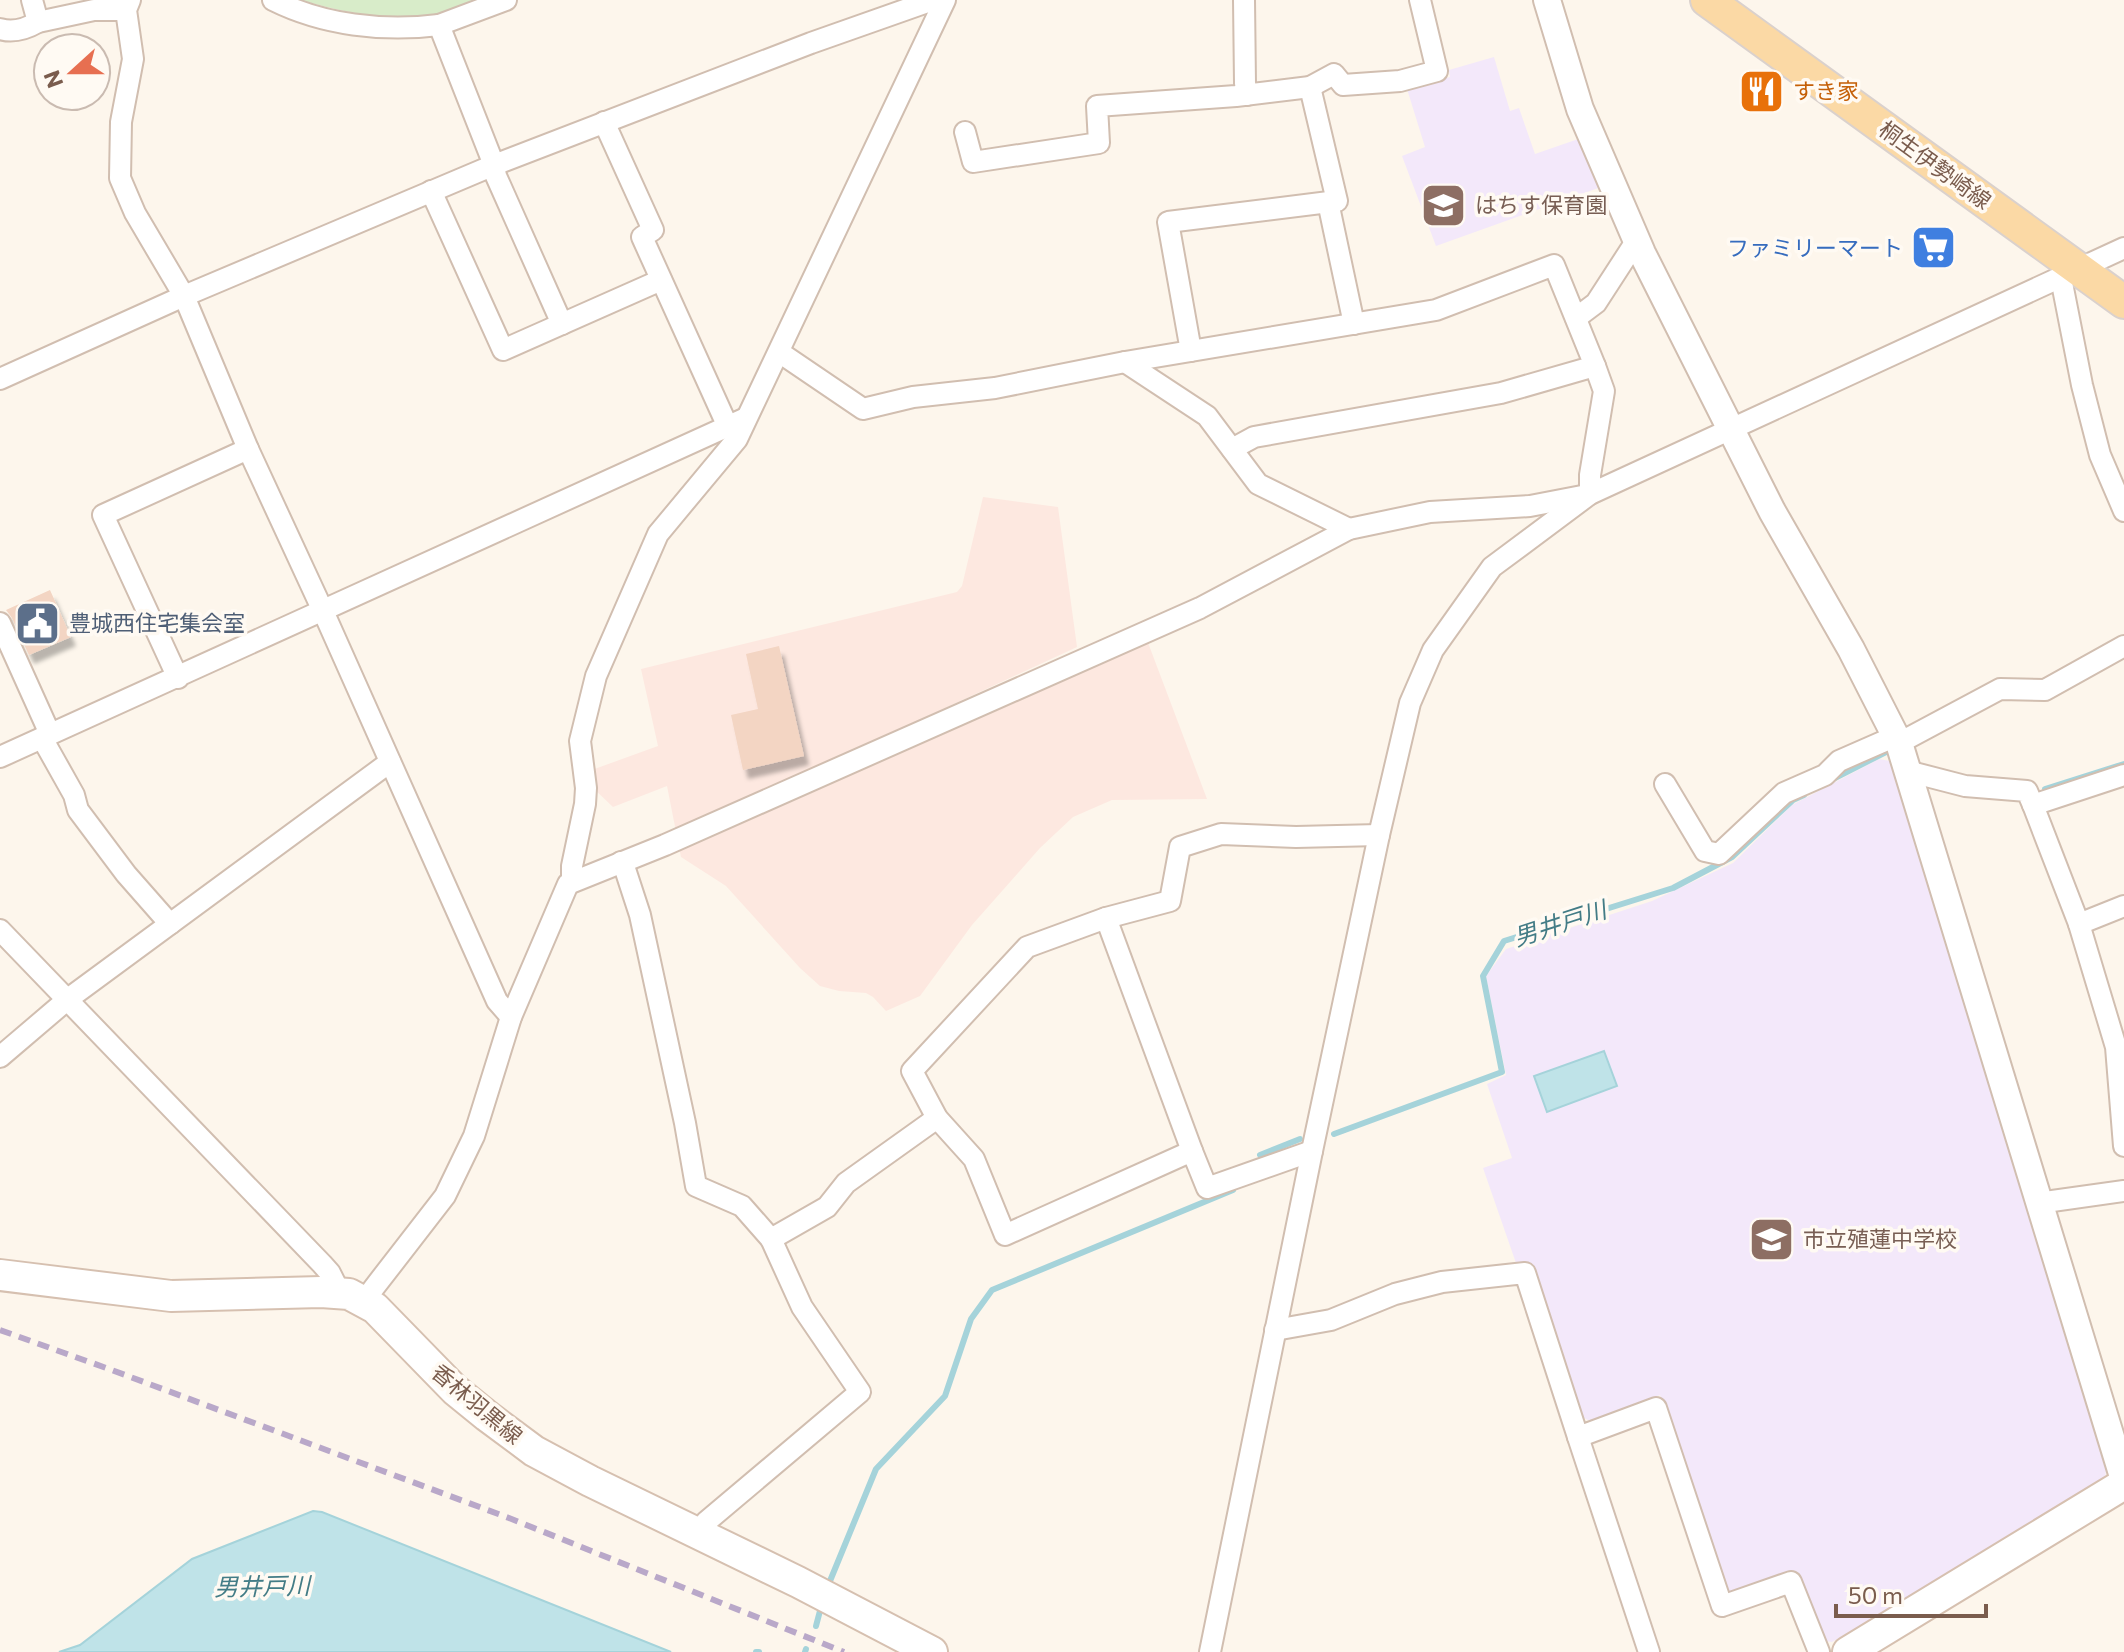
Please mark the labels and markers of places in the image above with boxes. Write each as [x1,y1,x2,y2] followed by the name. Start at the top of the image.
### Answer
[1738,67,1786,115] restaurant icon: すき家
[1793,77,1859,104] place label: すき家
[1420,181,1468,229] school or university icon: はちす保育園
[1475,191,1607,218] place label: はちす保育園
[1910,224,1958,272] supermarket icon: ファミリーマート
[1727,234,1903,261] place label: ファミリーマート
[14,599,62,647] public building icon: 豊城西住宅集会室
[69,609,245,636] place label: 豊城西住宅集会室
[1748,1215,1796,1263] school or university icon: 市立殖蓮中学校
[1803,1225,1957,1252] place label: 市立殖蓮中学校

